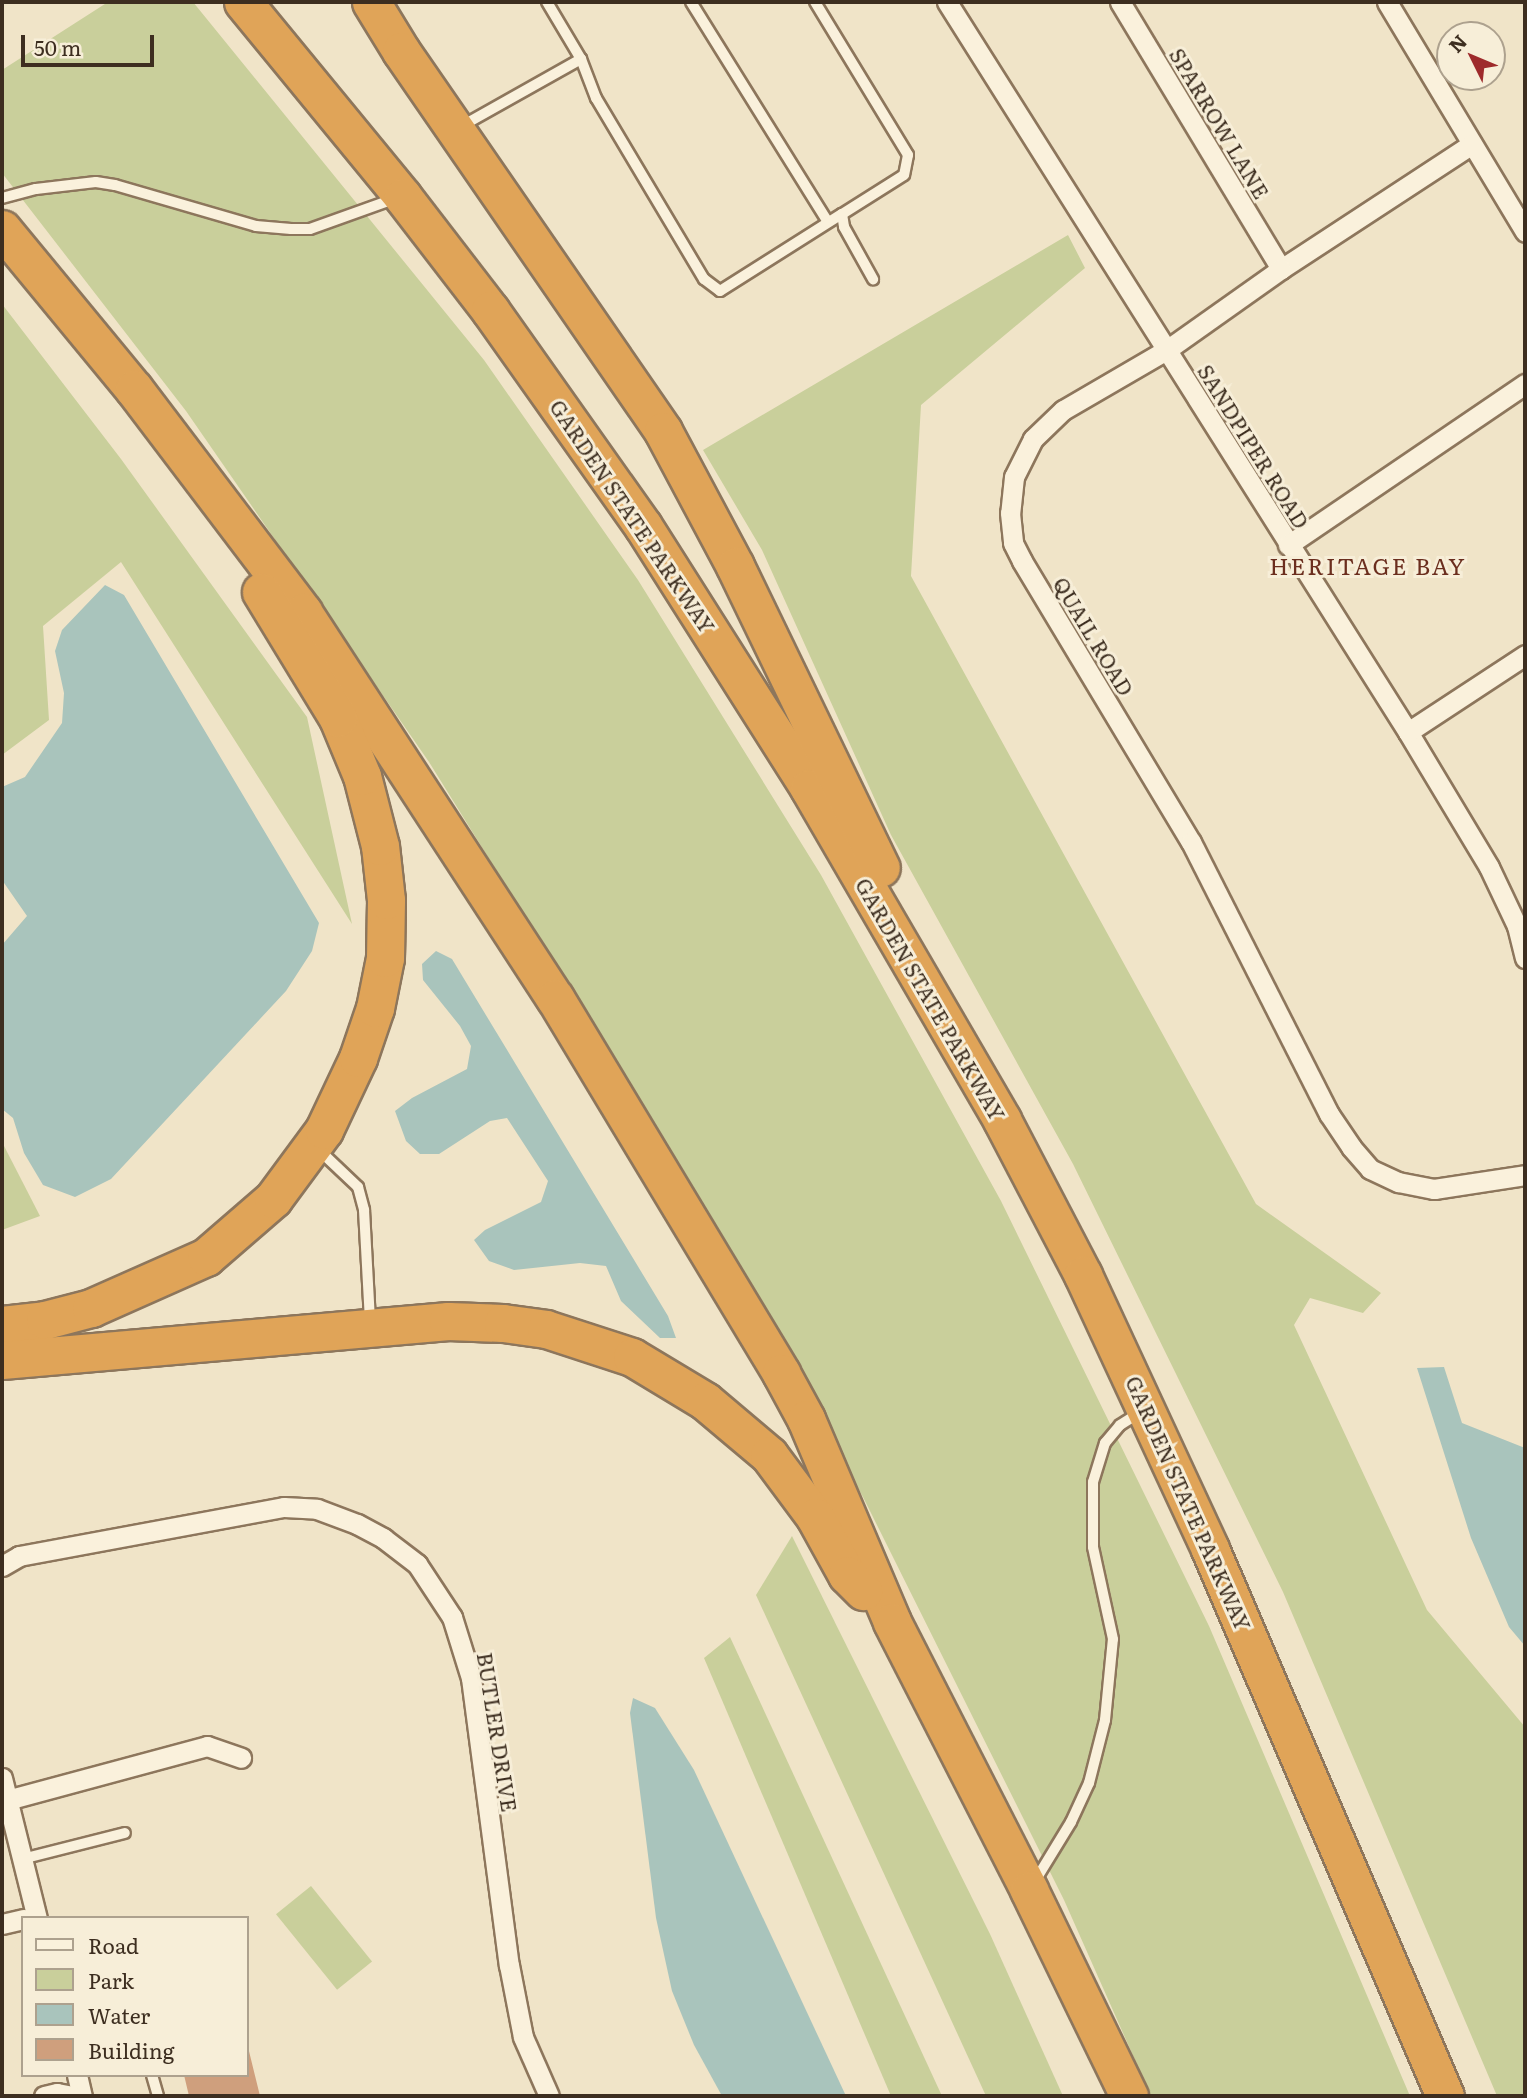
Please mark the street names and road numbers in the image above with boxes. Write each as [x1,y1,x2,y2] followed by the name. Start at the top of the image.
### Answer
[1165,43,1275,203] street label: SPARROW LANE
[1193,359,1315,533] street label: SANDPIPER ROAD
[545,395,721,637] street label: GARDEN STATE PARKWAY
[1049,572,1139,700] street label: QUAIL ROAD
[851,873,1011,1125] street label: GARDEN STATE PARKWAY
[1121,1372,1257,1634] street label: GARDEN STATE PARKWAY
[473,1650,523,1814] street label: BUTLER DRIVE

